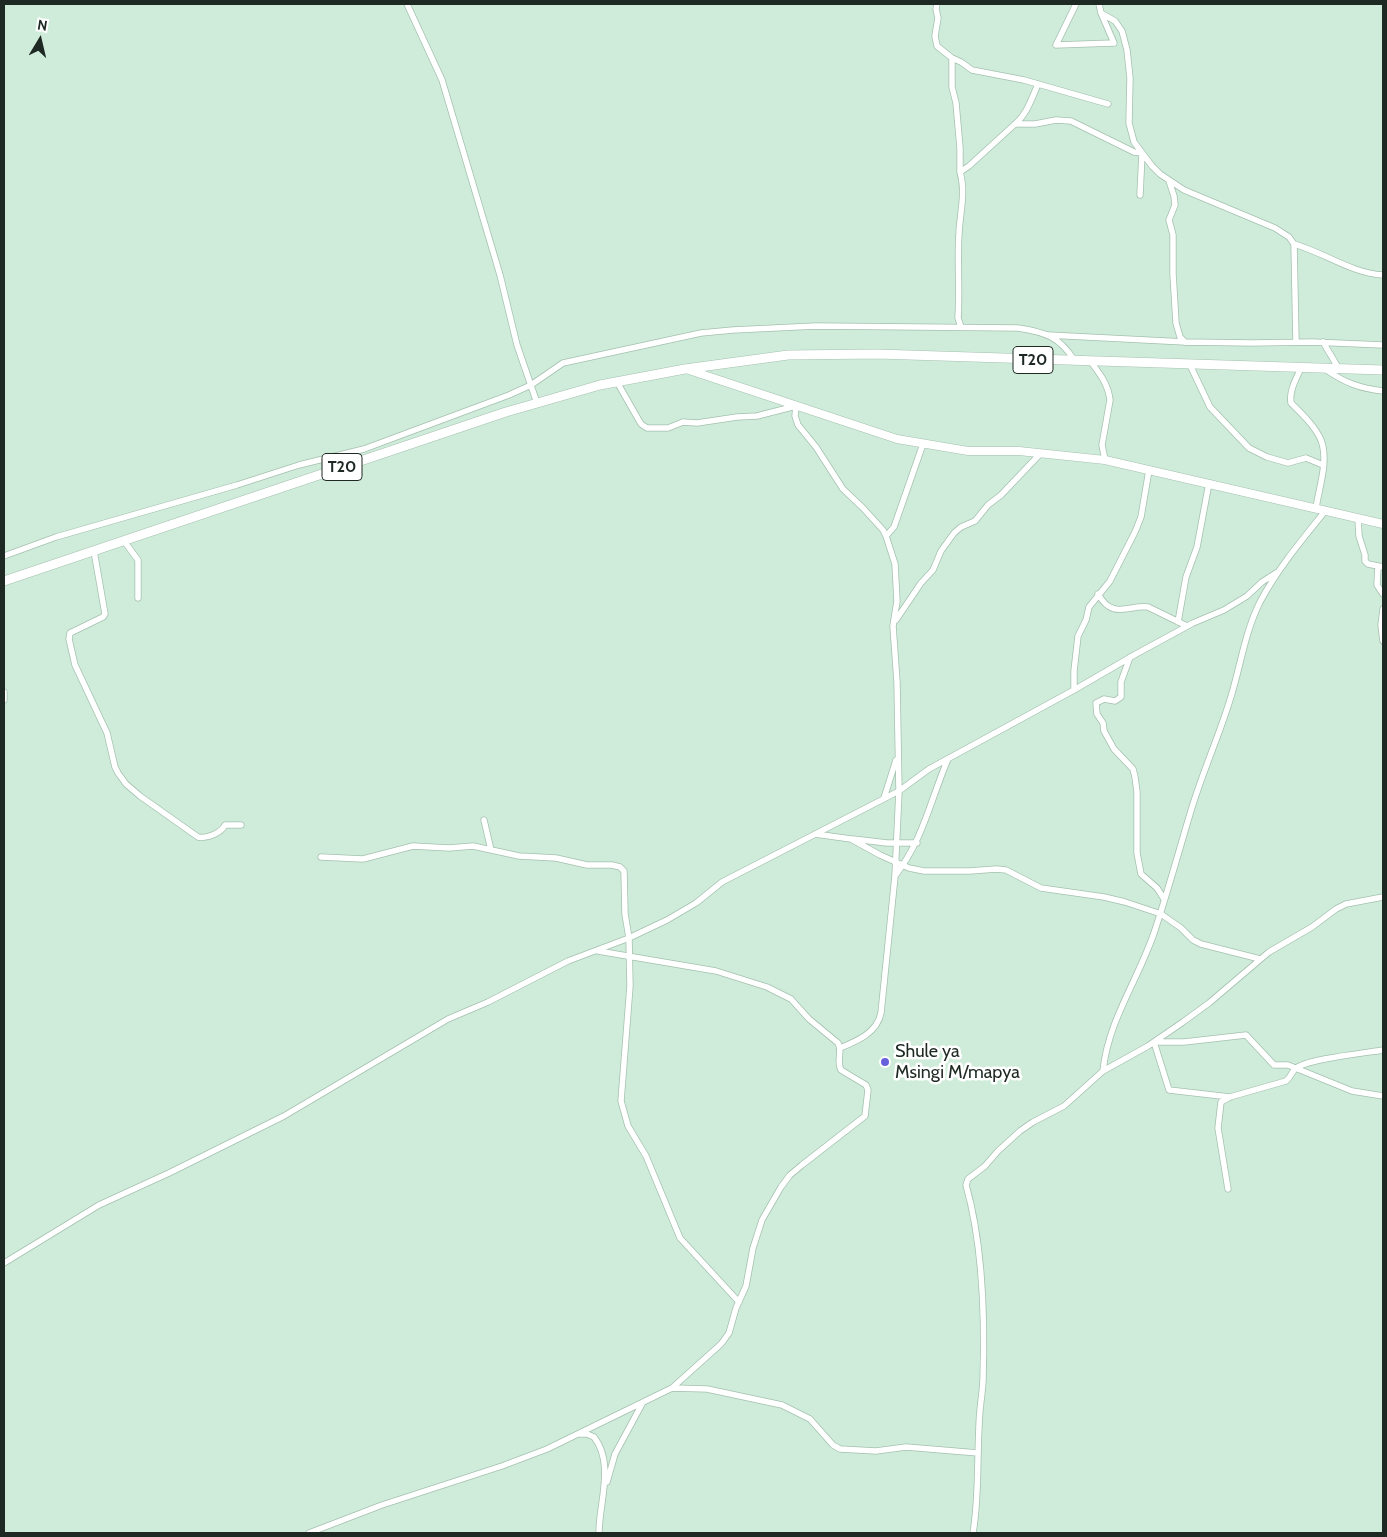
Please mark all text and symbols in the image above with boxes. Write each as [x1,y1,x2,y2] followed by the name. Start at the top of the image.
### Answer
[15,15,65,65] north arrow
[36,16,49,35] text: N
[1013,346,1053,374] road number: T20
[322,454,362,481] road number: T20
[895,1041,1020,1084] place label: Shule ya Msingi M/mapya
[879,1056,891,1068] marker: Shule ya Msingi M/mapya

